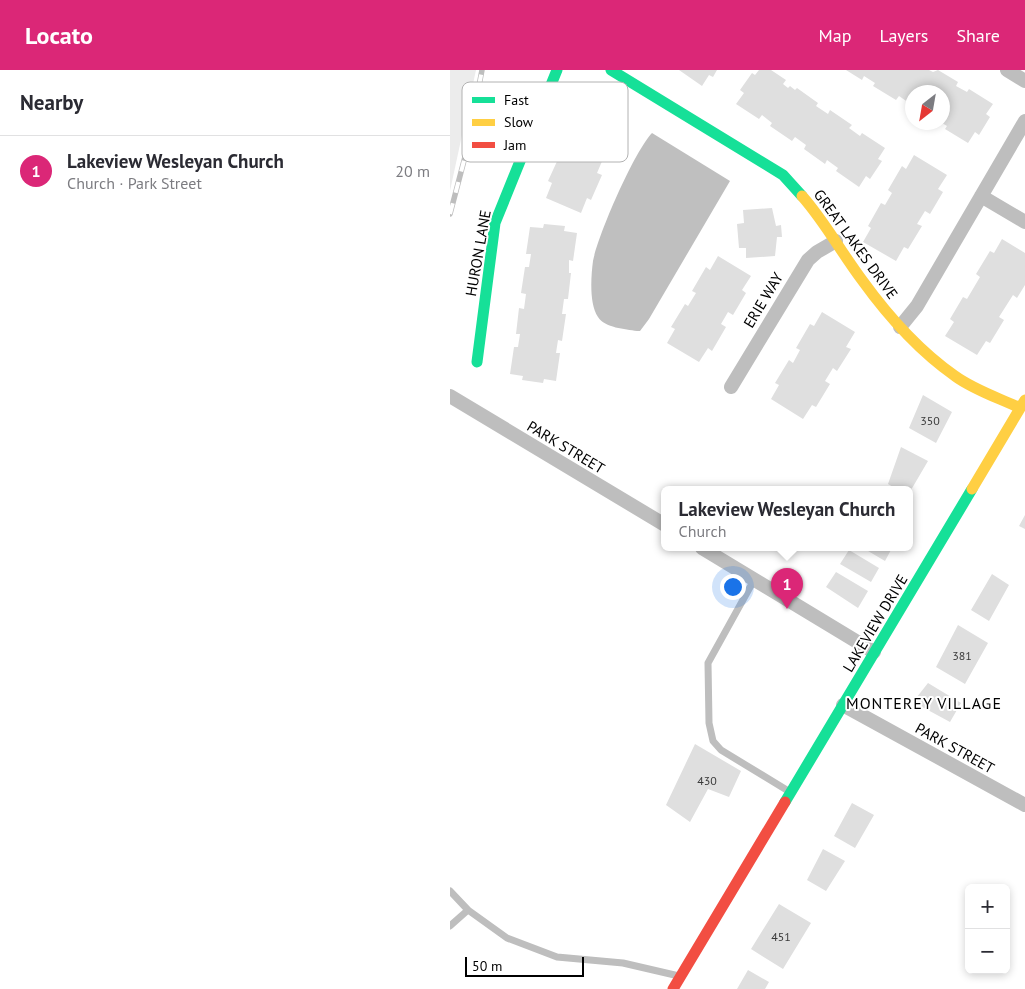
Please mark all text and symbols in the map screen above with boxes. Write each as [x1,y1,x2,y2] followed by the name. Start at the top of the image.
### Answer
[25,20,93,51] text: Locato
[819,24,851,47] text: Map
[879,24,928,47] text: Layers
[956,24,1000,47] text: Share
[462,82,628,162] legend
[905,85,950,130] north arrow
[20,89,83,116] text: Nearby
[504,91,529,109] text: Fast
[504,113,534,131] text: Slow
[503,136,526,154] text: Jam
[67,149,284,173] text: Lakeview Wesleyan Church
[31,161,41,181] text: 1
[395,161,430,181] text: 20 m
[67,173,202,193] text: Church · Park Street
[810,185,902,303] street label: GREAT LAKES DRIVE
[461,208,495,298] street label: HURON LANE
[739,268,787,331] street label: ERIE WAY
[920,413,940,428] house number: 350
[524,416,609,478] street label: PARK STREET
[661,486,913,551] popup
[679,497,895,521] text: Lakeview Wesleyan Church
[679,521,726,541] text: Church
[771,568,803,609] pin: 1
[838,571,912,675] street label: LAKEVIEW DRIVE
[720,574,746,600] your location
[952,648,972,663] house number: 381
[846,693,1002,713] district label: MONTEREY VILLAGE
[912,718,998,778] street label: PARK STREET
[697,773,717,788] house number: 430
[965,884,1010,974] map controls
[965,884,1010,929] button: +
[771,929,791,944] house number: 451
[965,929,1010,974] button: −
[465,954,584,977] scale bar
[472,957,502,975] text: 50 m

